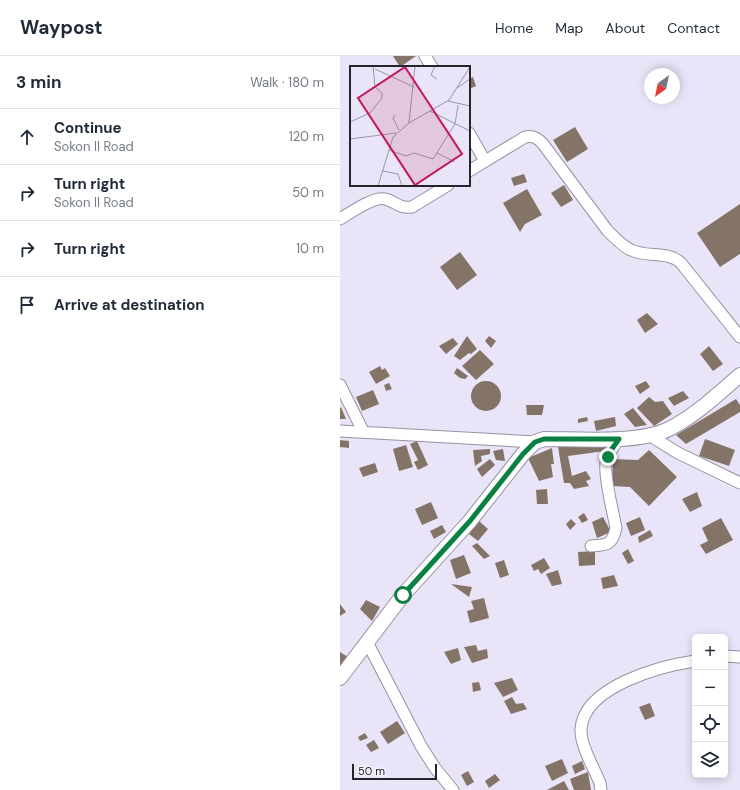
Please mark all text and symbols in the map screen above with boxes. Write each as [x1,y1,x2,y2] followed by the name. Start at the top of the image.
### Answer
[20,15,103,40] text: Waypost
[495,19,533,37] text: Home
[555,19,583,37] text: Map
[605,19,645,37] text: About
[667,19,720,37] text: Contact
[350,66,470,186] inset map
[644,68,680,104] north arrow
[16,71,61,93] text: 3 min
[250,74,324,91] text: Walk · 180 m
[54,118,122,138] text: Continue
[16,126,38,148] icon: ahead
[289,128,324,145] text: 120 m
[54,138,134,155] text: Sokon II Road
[54,174,125,194] text: Turn right
[16,182,38,204] icon: right
[292,184,324,201] text: 50 m
[54,194,134,211] text: Sokon II Road
[16,238,38,260] icon: right
[54,239,125,259] text: Turn right
[296,240,324,257] text: 10 m
[16,294,38,316] icon: arrive
[54,295,205,315] text: Arrive at destination
[599,448,617,466] route end
[394,586,412,604] route start
[692,634,728,778] map controls
[692,634,728,670] button: +
[692,670,728,706] button: −
[692,706,728,742] button: locate
[692,742,728,778] button: layers
[352,762,437,781] scale bar
[358,764,385,778] text: 50 m

